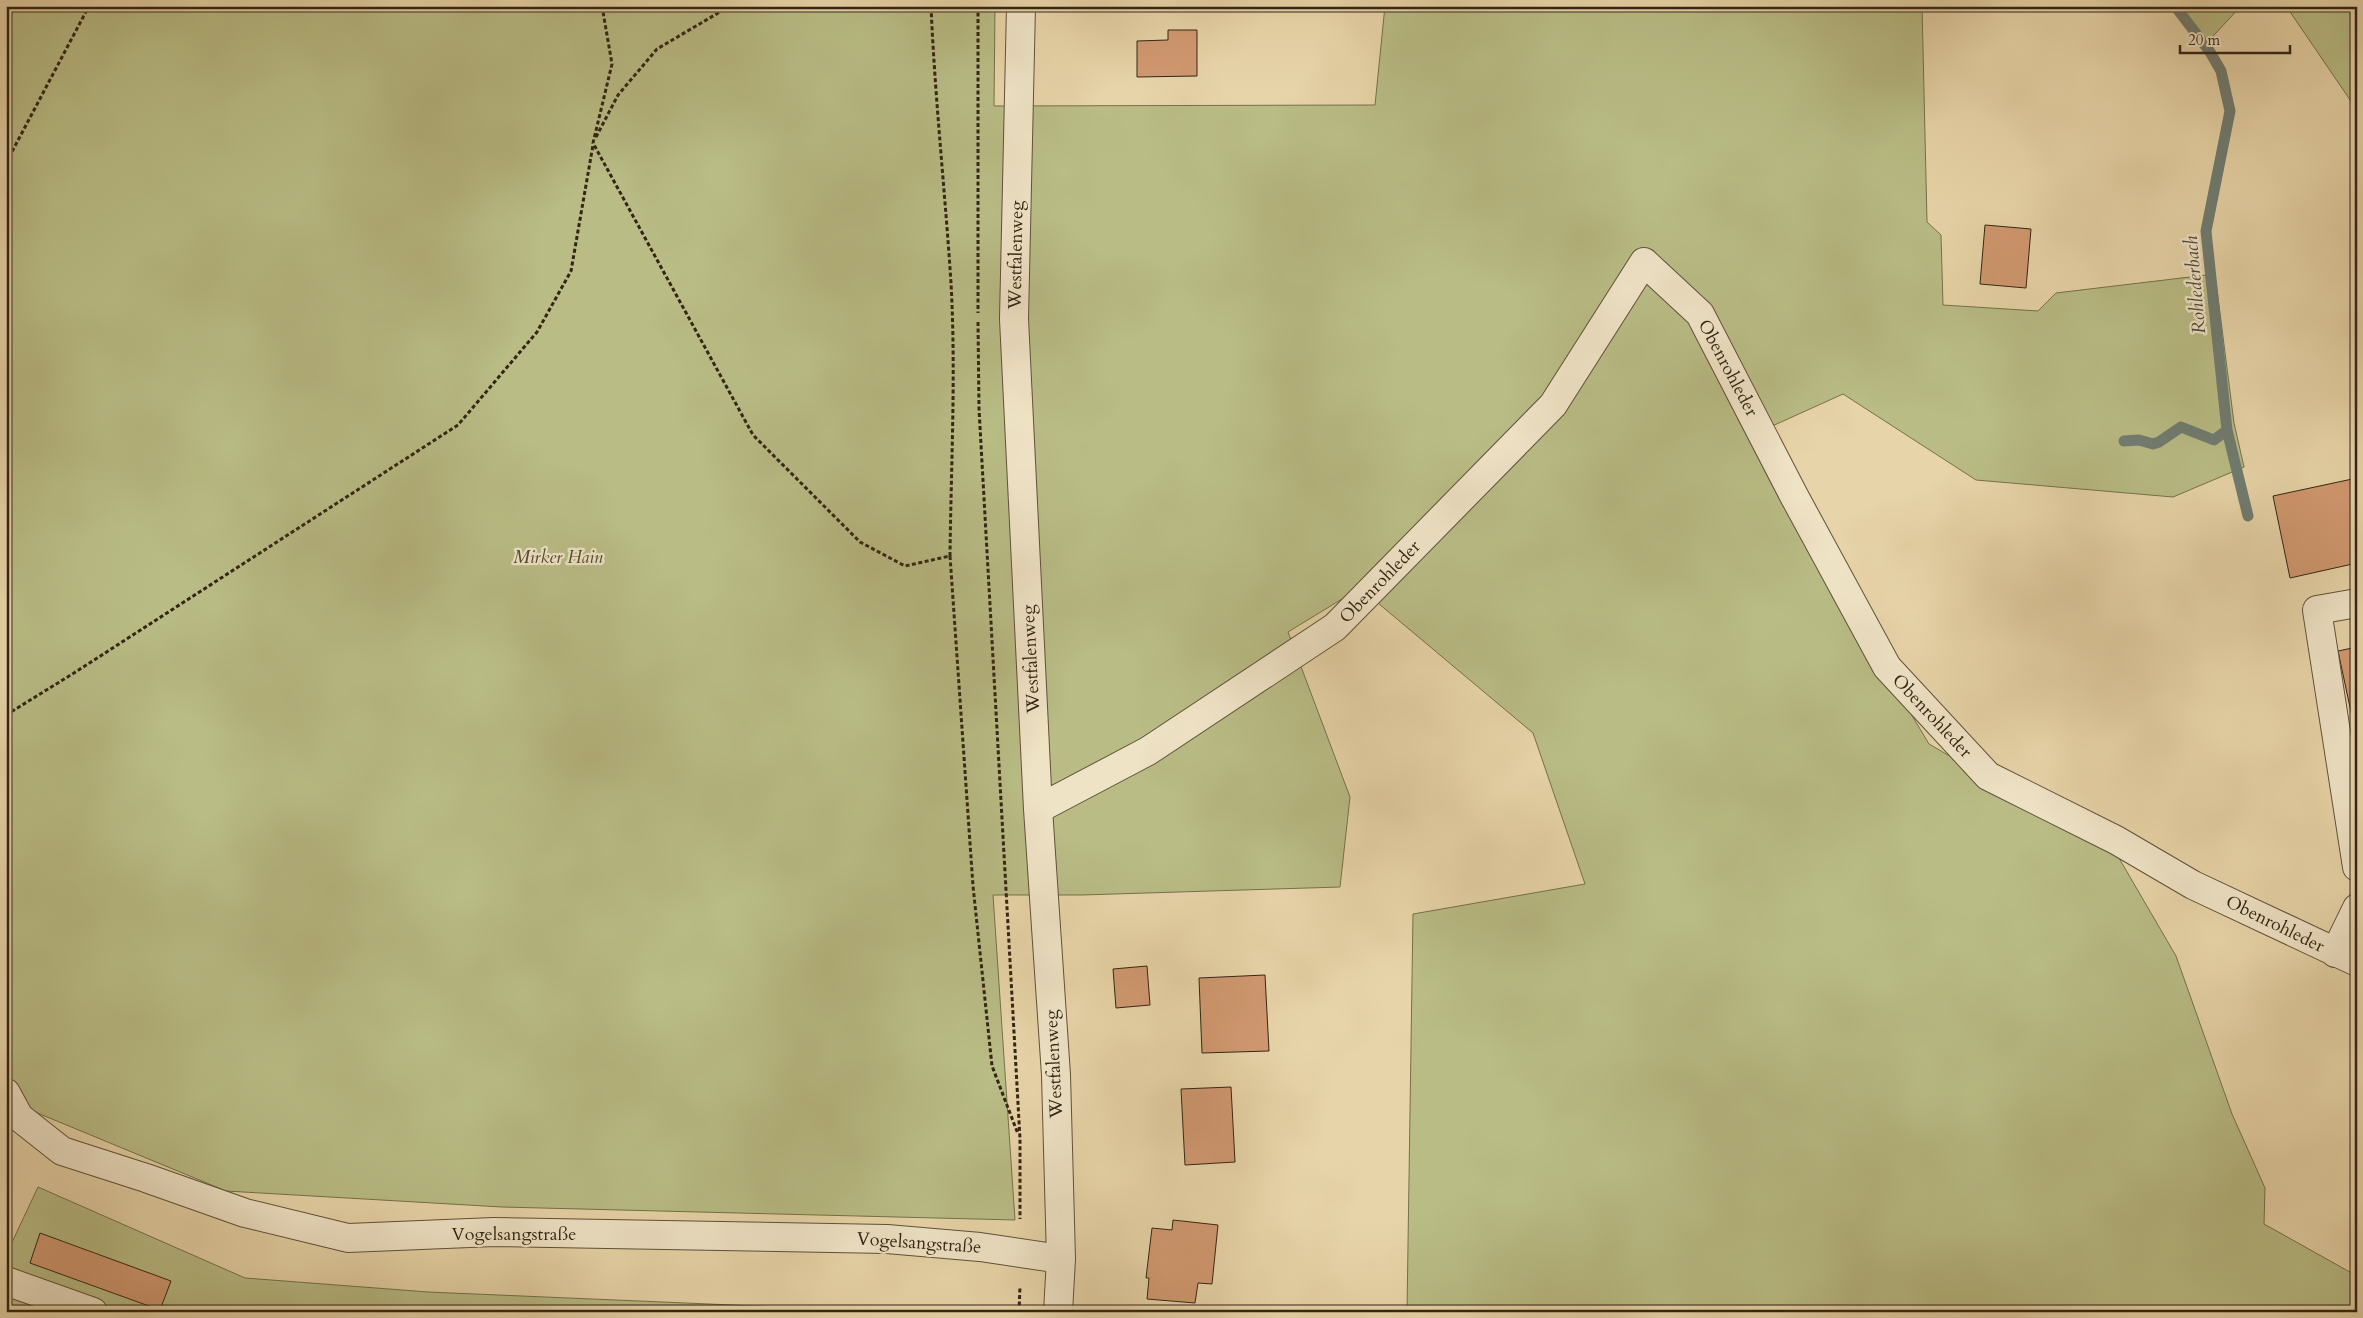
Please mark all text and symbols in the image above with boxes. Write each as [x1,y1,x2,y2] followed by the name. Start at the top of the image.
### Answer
[2180,22,2290,54] scale bar
[2188,30,2220,50] text: 20 m
[1003,200,1029,311] street label: Westfalenweg
[2178,235,2212,335] water label: Rohlederbach
[1692,315,1764,421] street label: Obenrohleder
[1334,535,1426,629] street label: Obenrohleder
[513,545,603,570] park label: Mirker Hain
[1016,603,1046,715] street label: Westfalenweg
[1886,668,1978,764] street label: Obenrohleder
[2221,889,2329,959] street label: Obenrohleder
[1039,1008,1069,1120] street label: Westfalenweg
[452,1222,576,1247] street label: Vogelsangstraße
[856,1226,982,1260] street label: Vogelsangstraße

